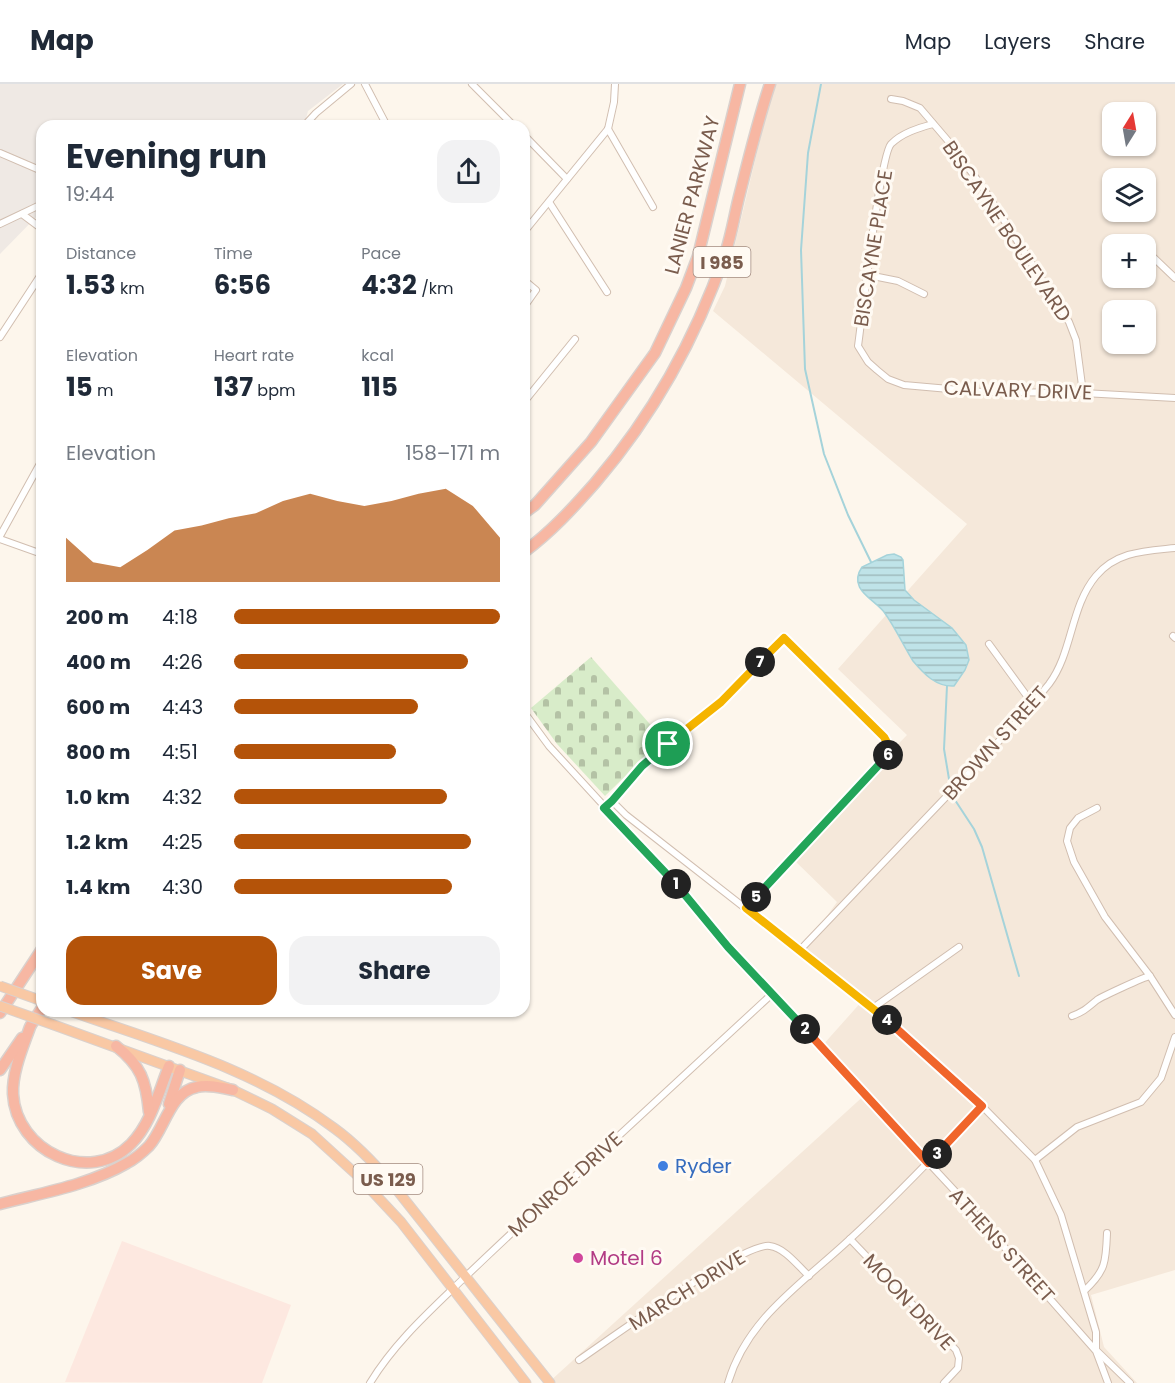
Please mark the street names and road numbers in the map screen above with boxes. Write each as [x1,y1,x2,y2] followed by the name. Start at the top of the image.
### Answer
[657,112,727,277] street label: LANIER PARKWAY
[936,135,1078,327] street label: BISCAYNE BOULEVARD
[847,167,899,329] street label: BISCAYNE PLACE
[694,247,750,277] road number: I 985
[943,373,1093,407] street label: CALVARY DRIVE
[936,680,1054,806] street label: BROWN STREET
[502,1125,628,1243] street label: MONROE DRIVE
[354,1164,422,1194] road number: US 129
[943,1182,1061,1309] street label: ATHENS STREET
[623,1243,751,1337] street label: MARCH DRIVE
[857,1247,961,1357] street label: MOON DRIVE

